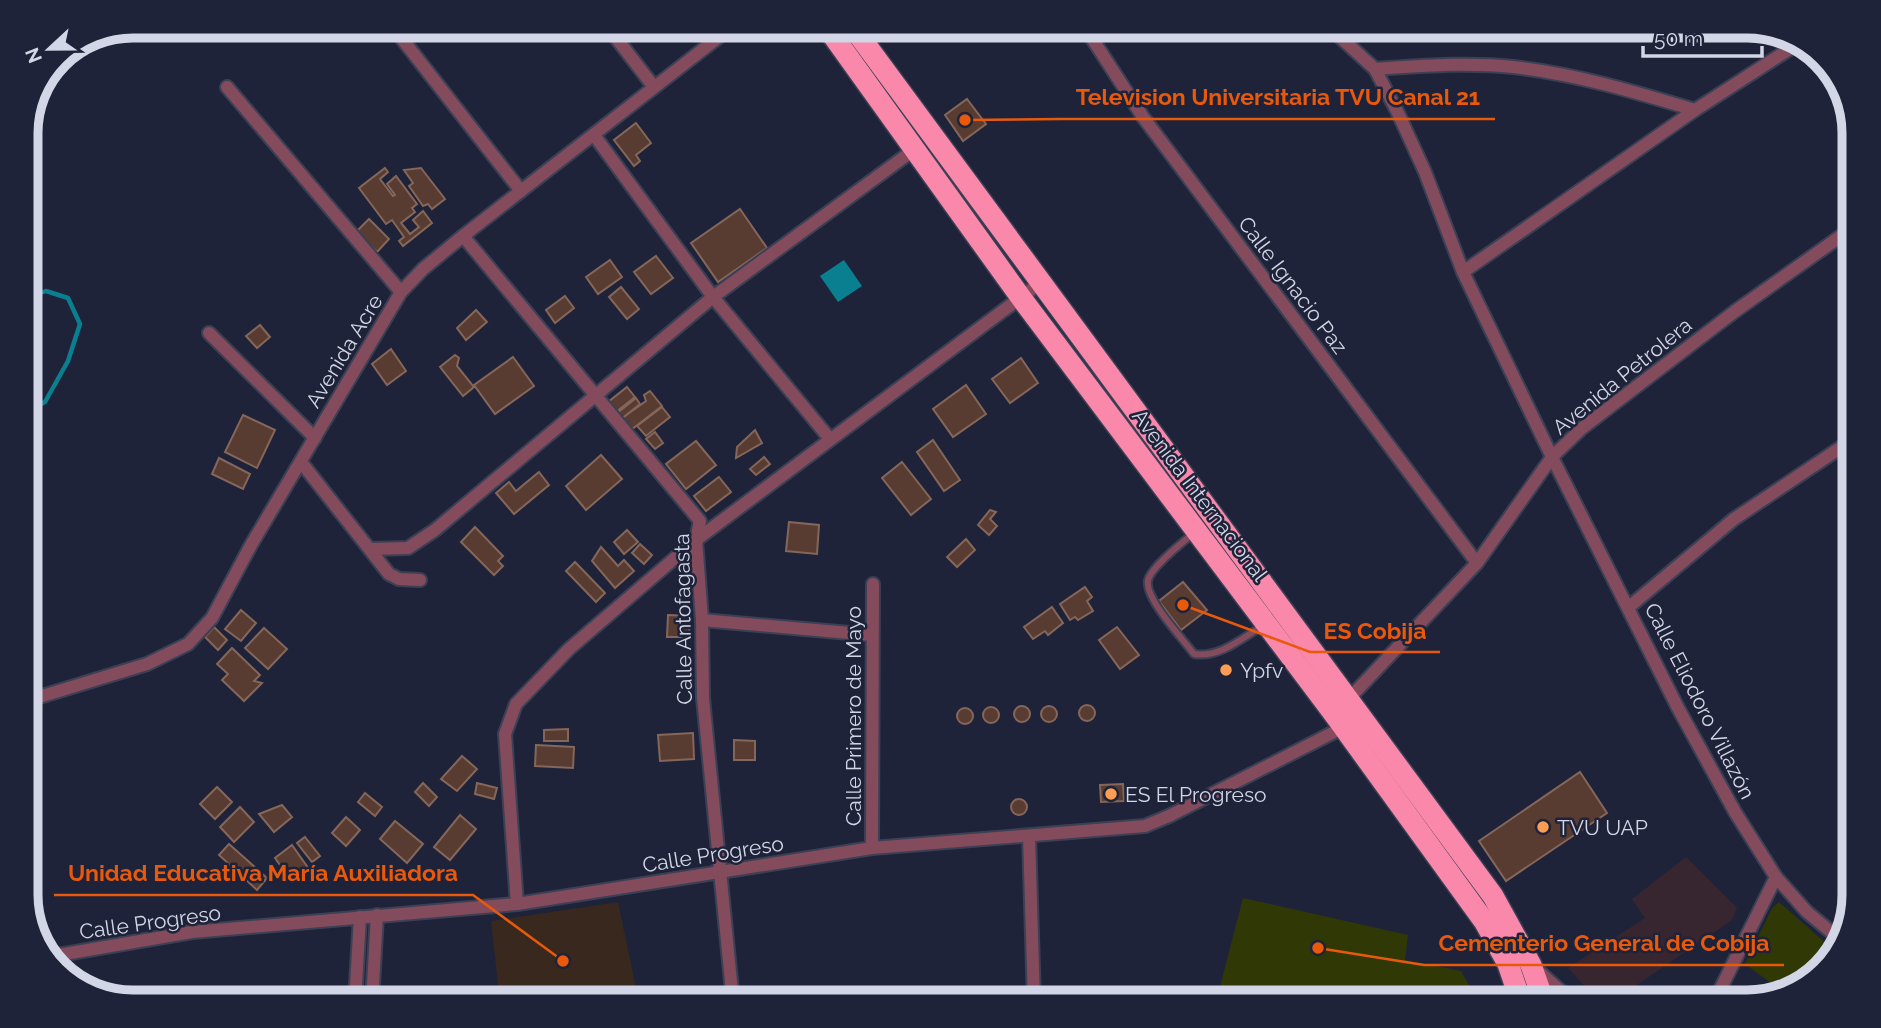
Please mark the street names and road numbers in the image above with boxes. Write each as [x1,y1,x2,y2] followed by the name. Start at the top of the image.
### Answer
[1233,211,1353,359] street label: Calle Ignacio Paz
[300,290,388,412] street label: Avenida Acre
[1547,312,1697,440] street label: Avenida Petrolera
[1127,404,1273,586] street label: Avenida Internacional
[669,533,697,705] street label: Calle Antofagasta
[1640,599,1760,803] street label: Calle Eliodoro Villazón
[841,606,866,826] street label: Calle Primero de Mayo
[641,831,785,877] street label: Calle Progreso
[78,900,222,944] street label: Calle Progreso

